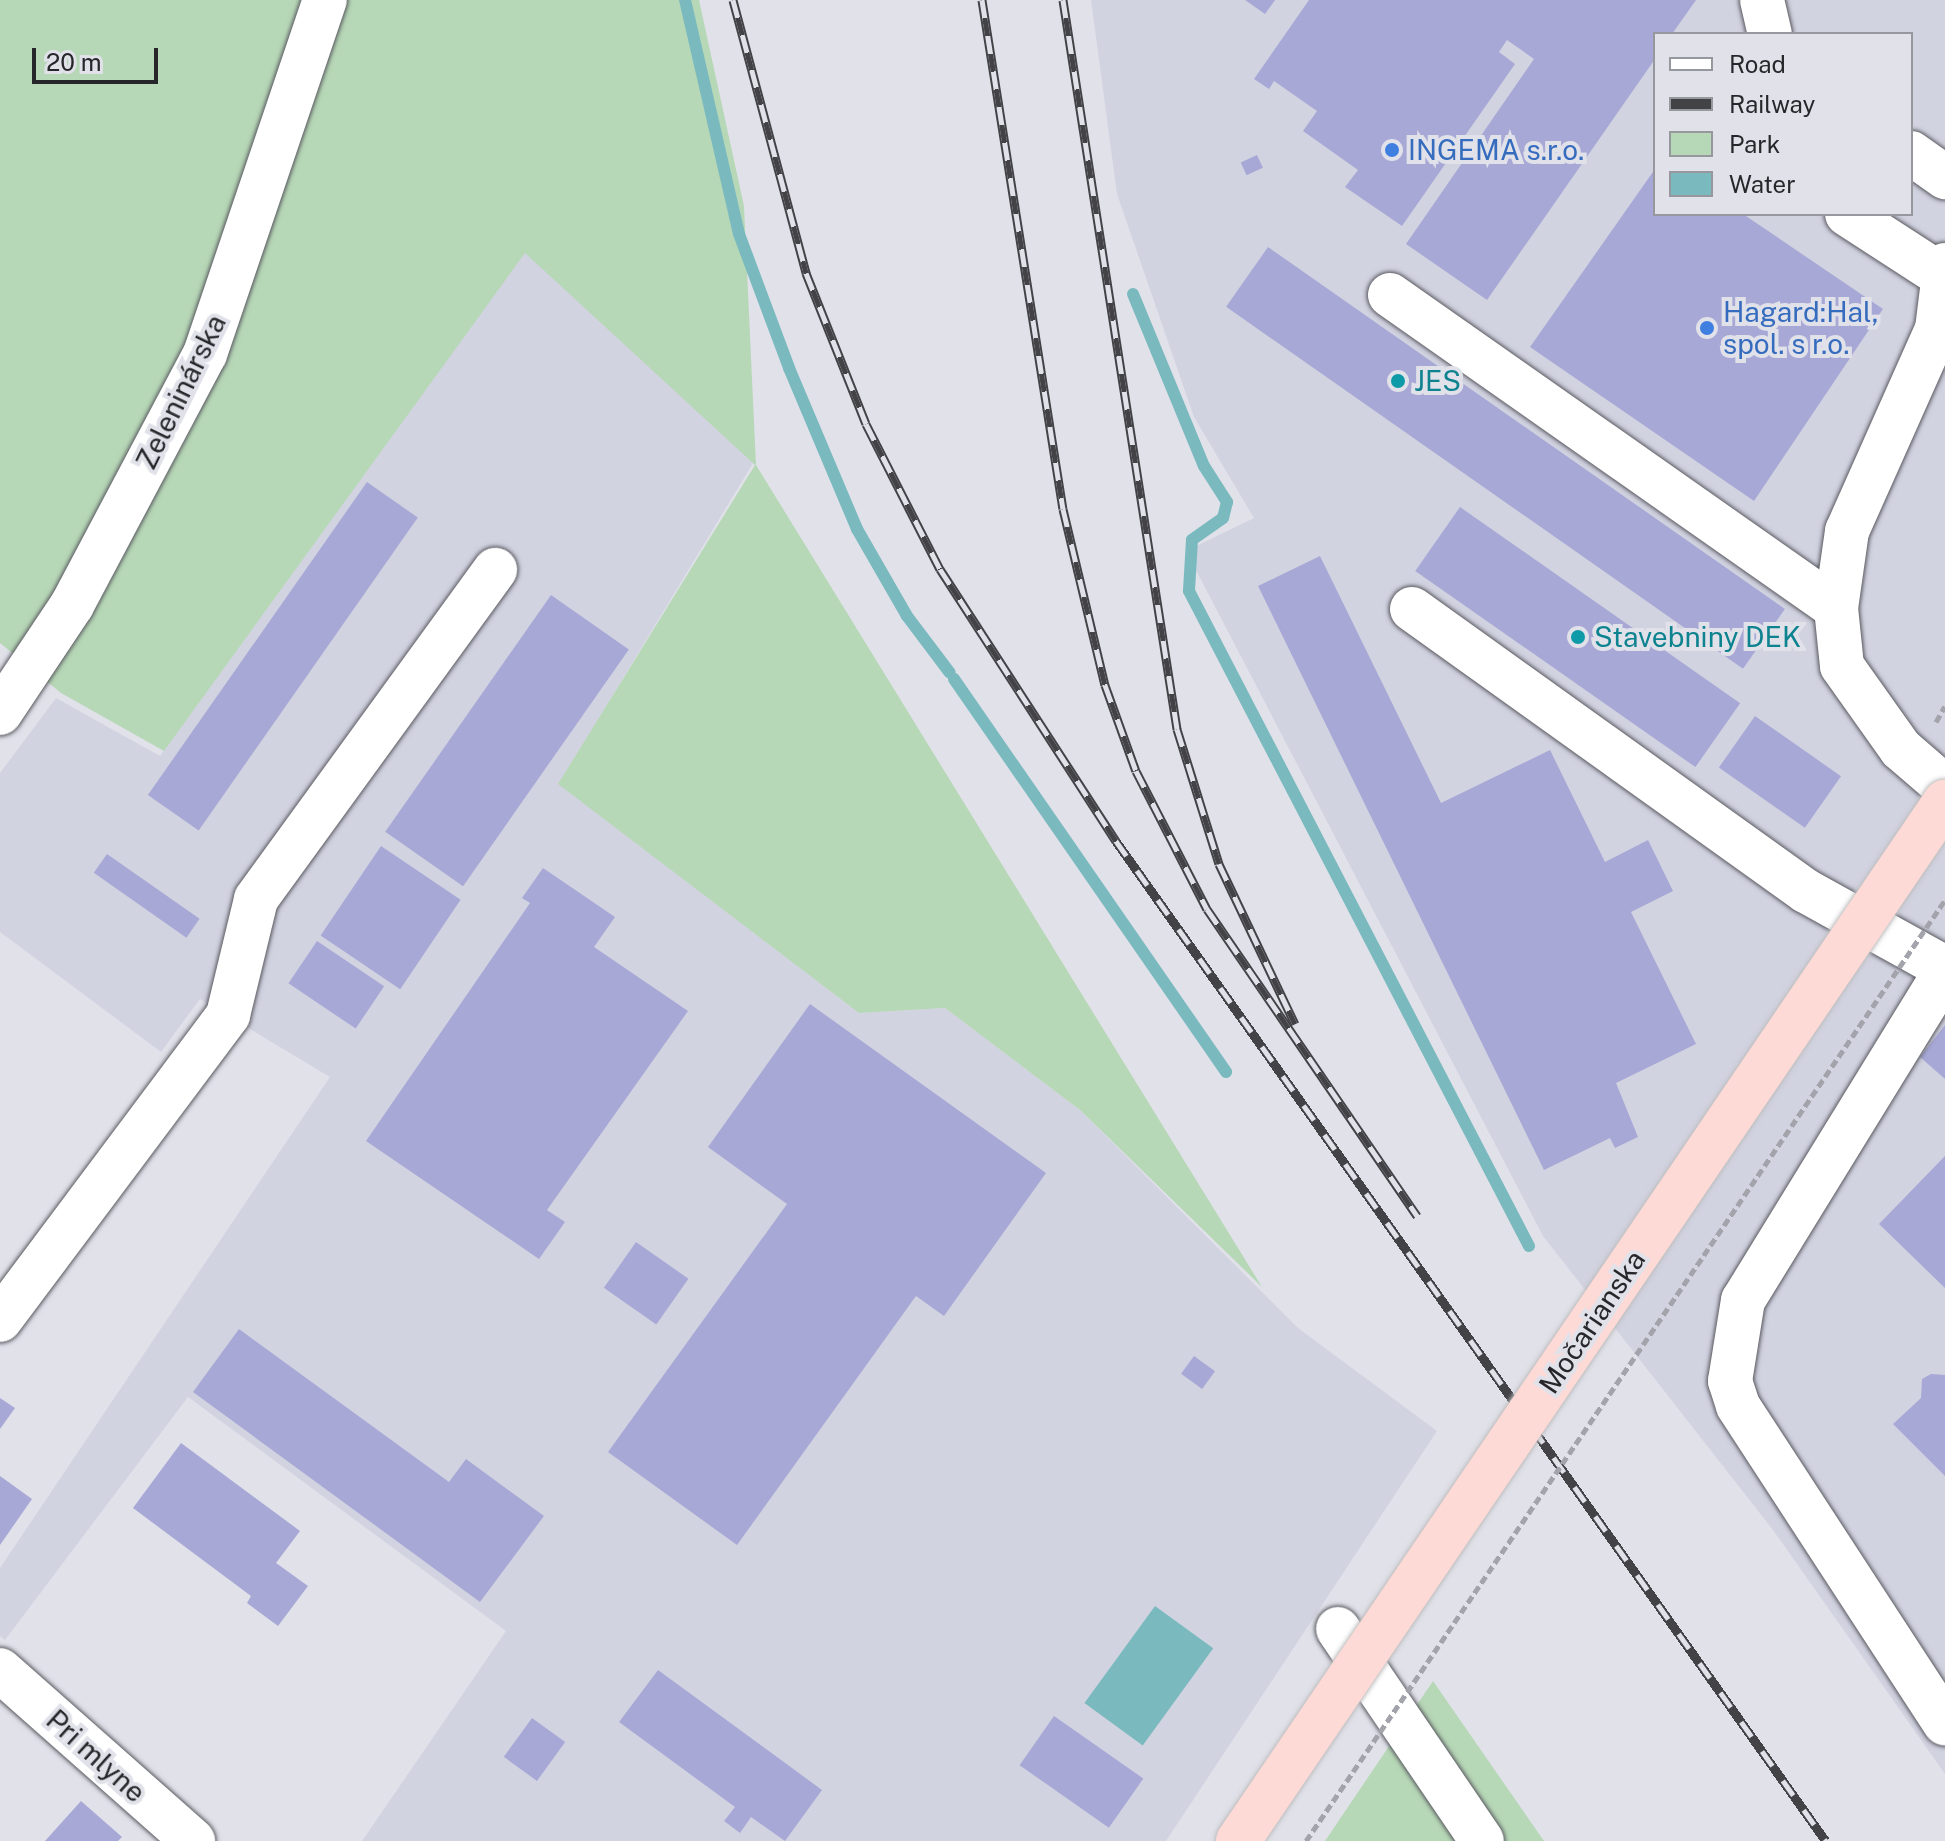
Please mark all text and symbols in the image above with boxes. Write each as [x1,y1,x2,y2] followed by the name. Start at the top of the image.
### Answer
[36,32,162,82] scale bar
[1653,32,1913,216] legend
[46,48,102,76] text: 20 m
[1729,50,1786,78] text: Road
[1729,90,1815,118] text: Railway
[1729,130,1780,158] text: Park
[1408,133,1584,167] place label: INGEMA s.r.o.
[1383,141,1401,159] marker: INGEMA s.r.o.
[1729,170,1796,198] text: Water
[1723,295,1878,361] place label: Hagard:Hal, spol. s r.o.
[129,309,233,475] street label: Zeleninárska
[1698,319,1716,337] marker: Hagard:Hal, spol. s r.o.
[1414,364,1461,398] place label: JES
[1389,372,1407,390] marker: JES
[1594,620,1801,654] place label: Stavebniny DEK
[1569,628,1587,646] marker: Stavebniny DEK
[1532,1244,1652,1400] street label: Močarianska
[40,1703,152,1809] street label: Pri mlyne

